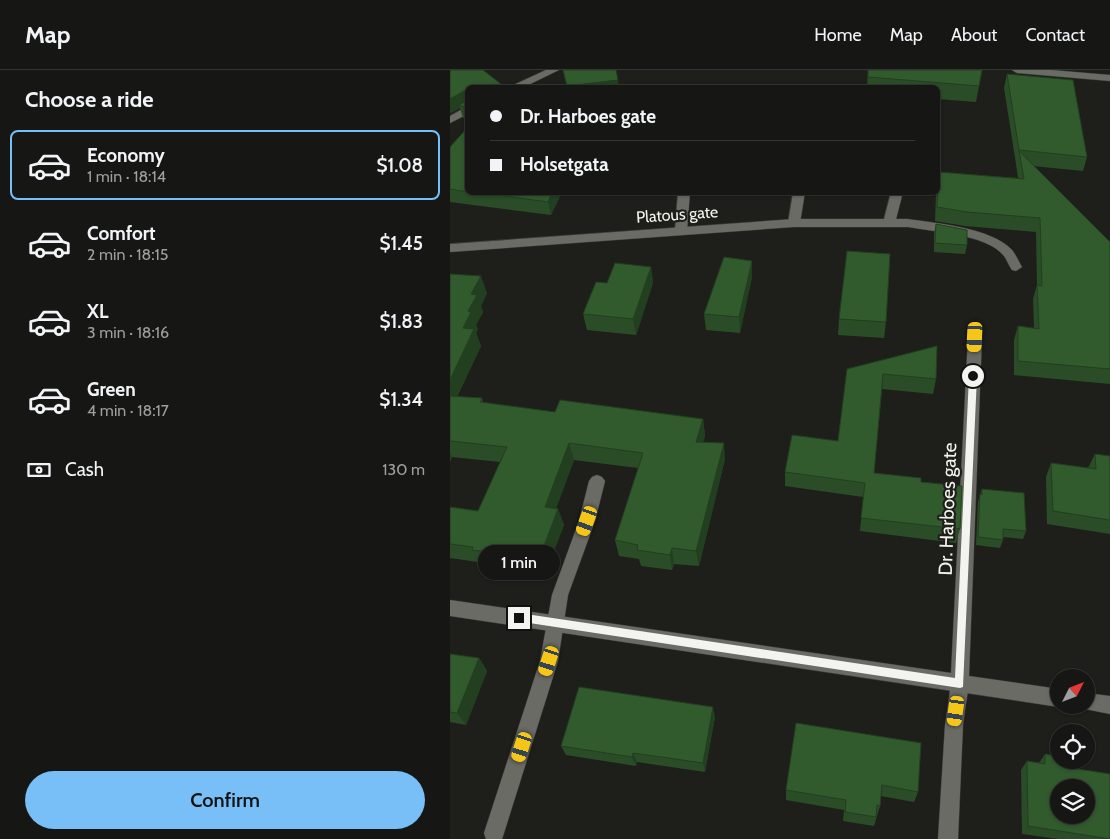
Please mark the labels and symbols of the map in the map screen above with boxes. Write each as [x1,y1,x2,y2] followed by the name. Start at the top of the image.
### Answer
[635,202,719,227] street label: Platous gate
[966,322,983,352] car
[962,365,984,387] route start
[934,442,961,576] street label: Dr. Harboes gate
[574,504,599,538] car
[478,546,560,580] callout: 1 min
[508,607,530,629] route end
[537,644,560,678] car
[1050,669,1095,714] north arrow
[946,695,965,727] car
[510,730,533,764] car

